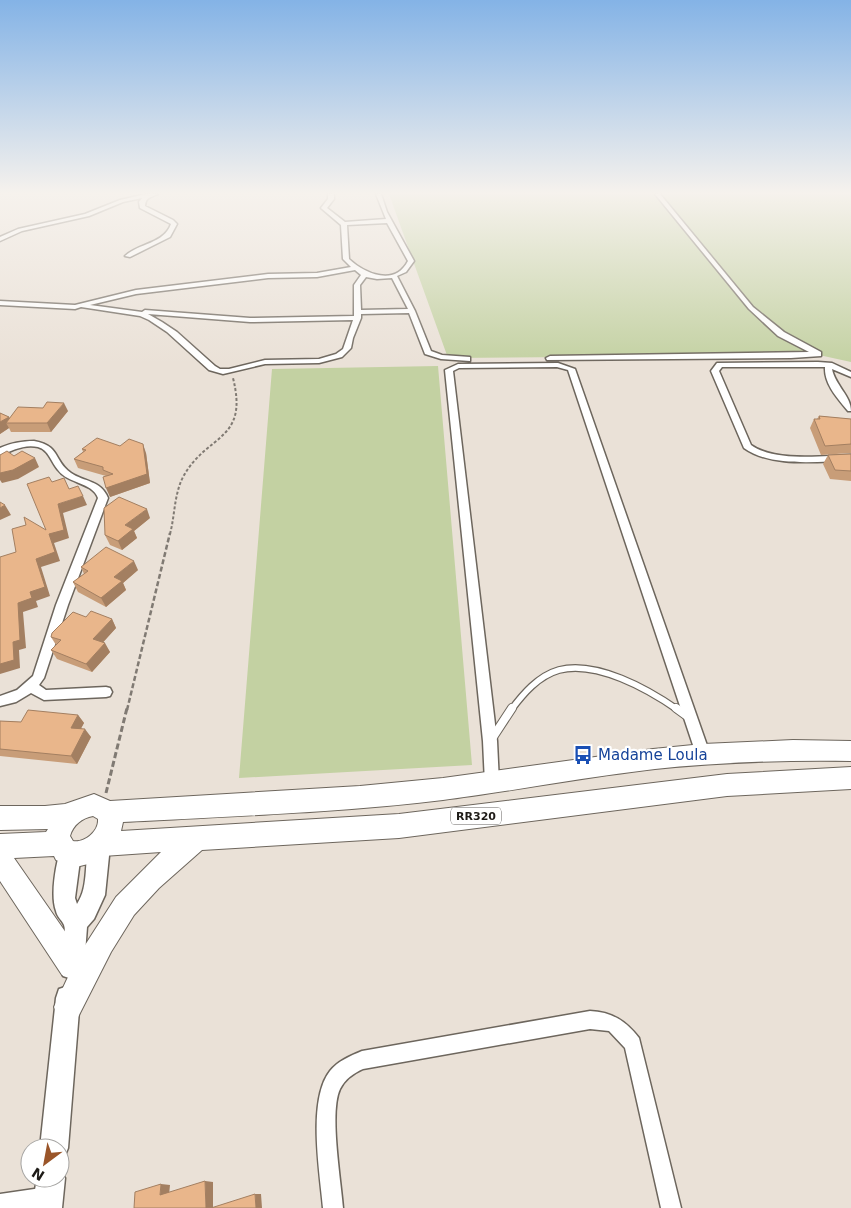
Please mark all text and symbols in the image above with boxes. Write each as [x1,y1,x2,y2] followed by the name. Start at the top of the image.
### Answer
[572,744,594,766] bus stop icon: Madame Loula
[598,746,708,764] place label: Madame Loula
[451,808,501,824] road number: RR320
[20,1138,70,1188] north arrow
[29,1164,47,1184] text: N

